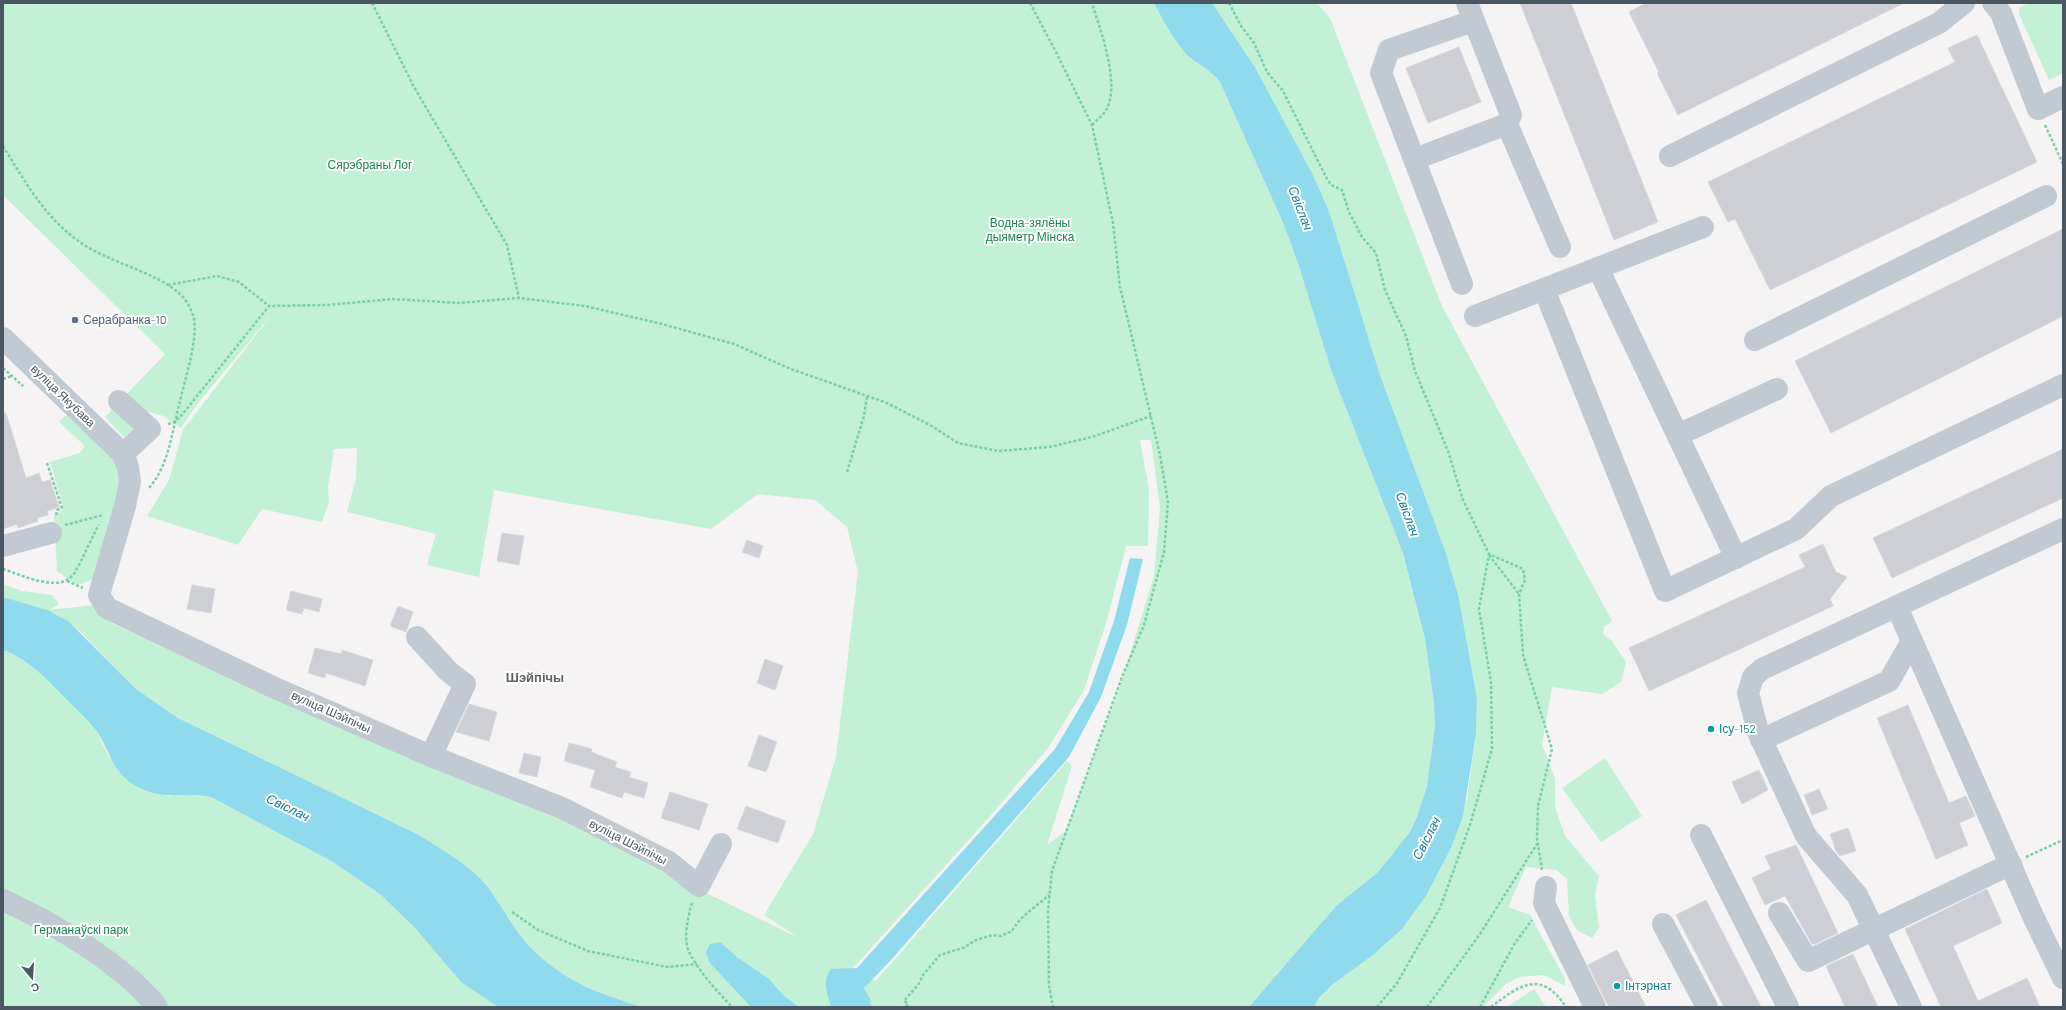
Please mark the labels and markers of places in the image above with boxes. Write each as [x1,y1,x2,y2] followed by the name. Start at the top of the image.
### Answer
[83,312,166,327] place label: Серабранка-10
[70,315,80,325] marker: Серабранка-10
[1719,721,1756,736] place label: Ісу-152
[1706,724,1716,734] marker: Ісу-152
[1625,978,1672,993] place label: Інтэрнат
[1612,981,1622,991] marker: Інтэрнат

